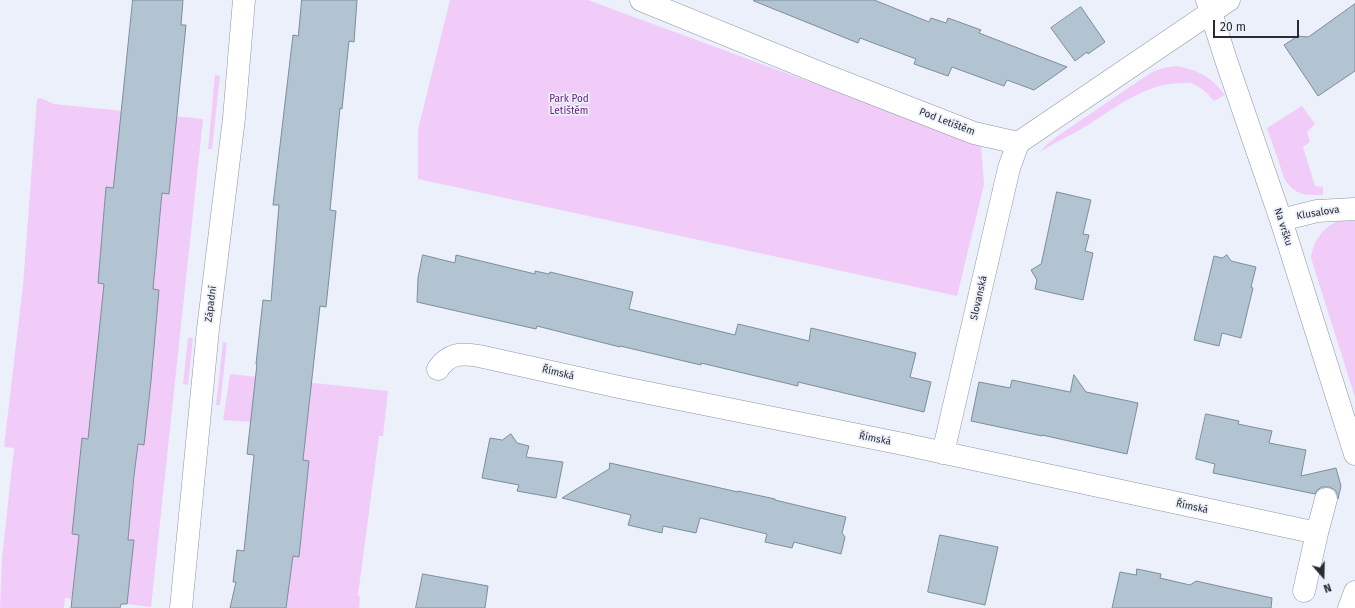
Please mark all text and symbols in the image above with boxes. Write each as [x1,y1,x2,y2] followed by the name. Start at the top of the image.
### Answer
[1215,12,1301,38] scale bar
[1220,20,1246,34] text: 20 m
[549,93,589,116] park label: Park Pod Letištěm
[917,106,977,138] street label: Pod Letištěm
[1296,204,1340,222] street label: Klusalova
[1271,207,1295,247] street label: Na vršku
[968,275,990,321] street label: Slovanská
[203,285,219,323] street label: Západní
[541,363,575,383] street label: Římská
[858,430,892,448] street label: Římská
[1175,498,1209,516] street label: Římská
[1303,556,1343,596] north arrow
[1322,580,1333,595] text: N

